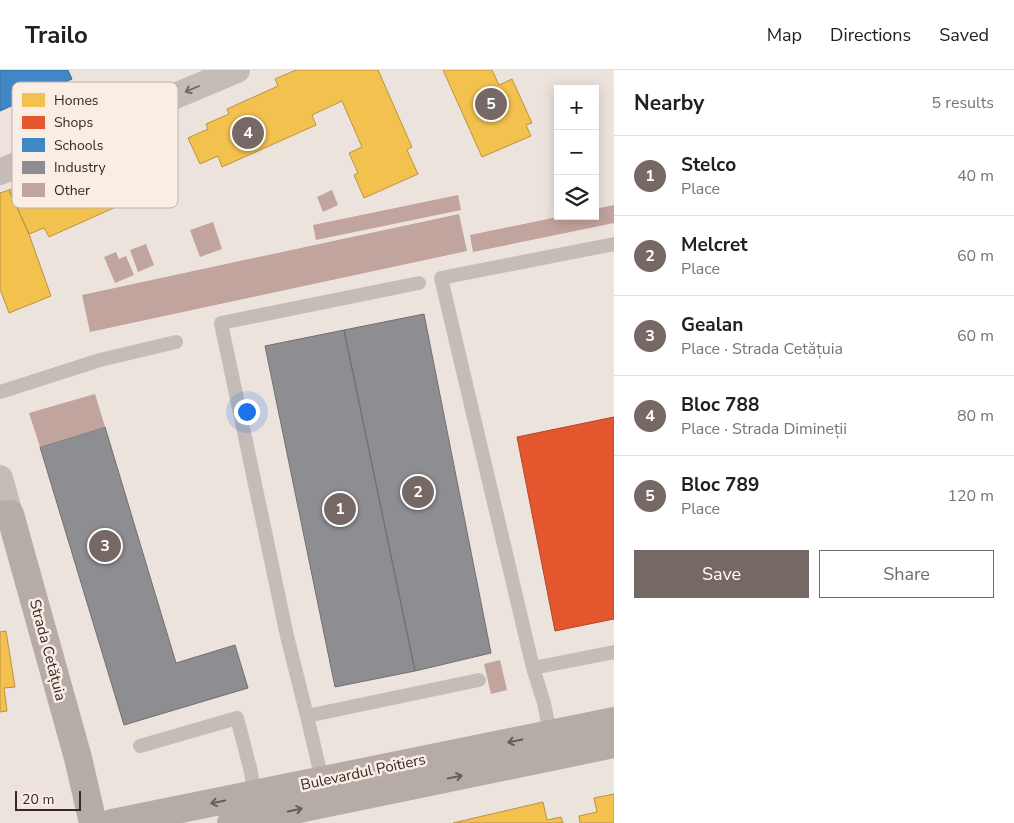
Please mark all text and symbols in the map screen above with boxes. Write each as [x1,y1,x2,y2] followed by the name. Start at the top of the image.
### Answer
[25,19,88,51] text: Trailo
[767,23,802,47] text: Map
[830,23,911,47] text: Directions
[939,23,989,47] text: Saved
[12,82,178,208] legend
[185,84,200,94] one-way arrow
[475,85,507,123] pin: 5
[554,85,599,220] map controls
[554,85,599,130] button: +
[634,89,704,117] text: Nearby
[54,91,99,110] text: Homes
[932,92,994,114] text: 5 results
[54,113,94,132] text: Shops
[232,114,264,152] pin: 4
[554,130,599,175] button: −
[54,136,104,155] text: Schools
[681,152,736,178] text: Stelco
[54,158,107,177] text: Industry
[645,165,655,187] text: 1
[957,165,994,187] text: 40 m
[554,175,599,220] button: layers
[681,178,720,200] text: Place
[54,181,90,200] text: Other
[681,232,748,258] text: Melcret
[645,245,655,267] text: 2
[957,245,994,267] text: 60 m
[681,258,720,280] text: Place
[681,312,743,338] text: Gealan
[645,325,655,347] text: 3
[957,325,994,347] text: 60 m
[681,338,843,360] text: Place · Strada Cetățuia
[681,392,759,418] text: Bloc 788
[234,399,260,425] your location
[645,405,655,427] text: 4
[957,405,994,427] text: 80 m
[681,418,847,440] text: Place · Strada Dimineții
[681,472,759,498] text: Bloc 789
[402,473,434,511] pin: 2
[645,485,655,507] text: 5
[947,485,994,507] text: 120 m
[324,490,356,528] pin: 1
[681,498,720,520] text: Place
[89,527,121,565] pin: 3
[634,550,809,598] button: Save
[819,550,994,598] button: Share
[25,597,71,703] street label: Strada Cetățuia
[507,737,523,746] one-way arrow
[299,749,427,795] street label: Bulevardul Poitiers
[446,771,462,781] one-way arrow
[15,788,81,811] scale bar
[22,790,54,809] text: 20 m
[211,797,227,807] one-way arrow
[287,804,303,814] one-way arrow

